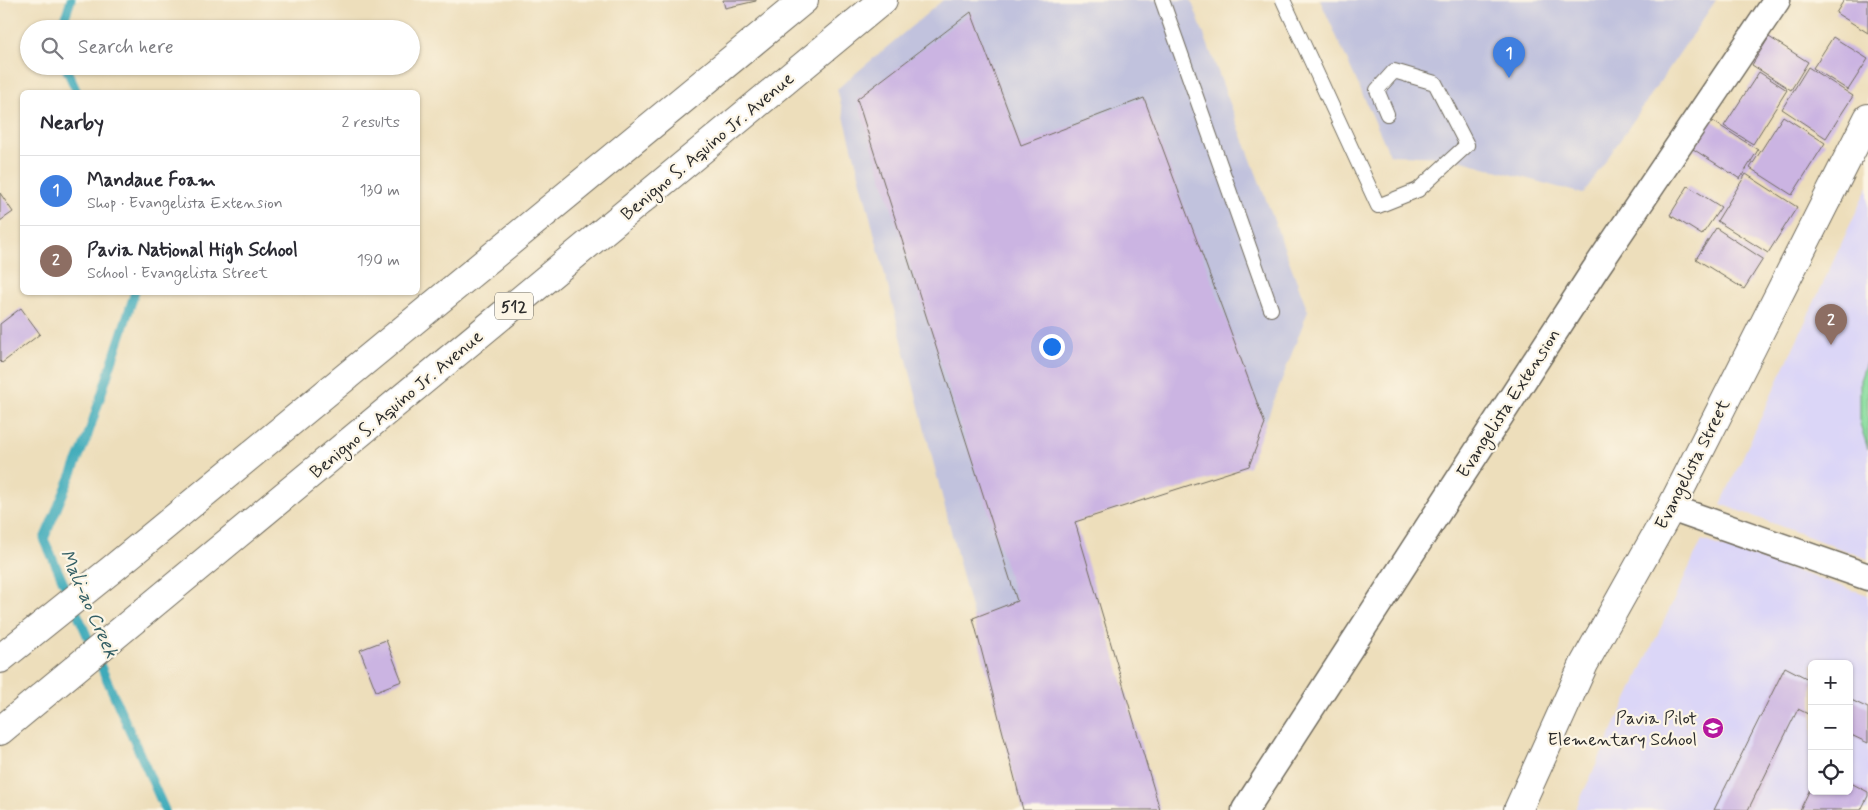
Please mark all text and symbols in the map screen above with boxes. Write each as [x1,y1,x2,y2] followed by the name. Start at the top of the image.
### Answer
[20,20,420,75] search box
[38,34,66,62] icon: search
[78,35,174,60] text: Search here
[1493,37,1525,78] pin: 1
[616,67,800,227] street label: Benigno S. Aquino Jr. Avenue
[40,109,104,137] text: Nearby
[342,112,400,133] text: 2 results
[87,168,216,193] text: Mandaue Foam
[52,180,60,201] text: 1
[359,180,400,201] text: 130 m
[87,193,283,214] text: Shop · Evangelista Extension
[87,238,298,263] text: Pavia National High School
[52,250,60,271] text: 2
[357,250,400,271] text: 190 m
[87,263,268,284] text: School · Evangelista Street
[495,292,533,320] road number: 512
[1815,304,1847,345] pin: 2
[1452,324,1567,483] street label: Evangelista Extension
[305,325,489,485] street label: Benigno S. Aquino Jr. Avenue
[1039,334,1065,360] your location
[1650,395,1737,534] street label: Evangelista Street
[54,545,124,662] water label: Mali-ao Creek
[1808,660,1853,795] map controls
[1808,660,1853,705] button: +
[1808,705,1853,750] button: −
[1547,707,1697,752] place label: Pavia Pilot Elementary School
[1701,716,1725,740] school or university icon: Pavia Pilot Elementary School
[1808,750,1853,795] button: locate

